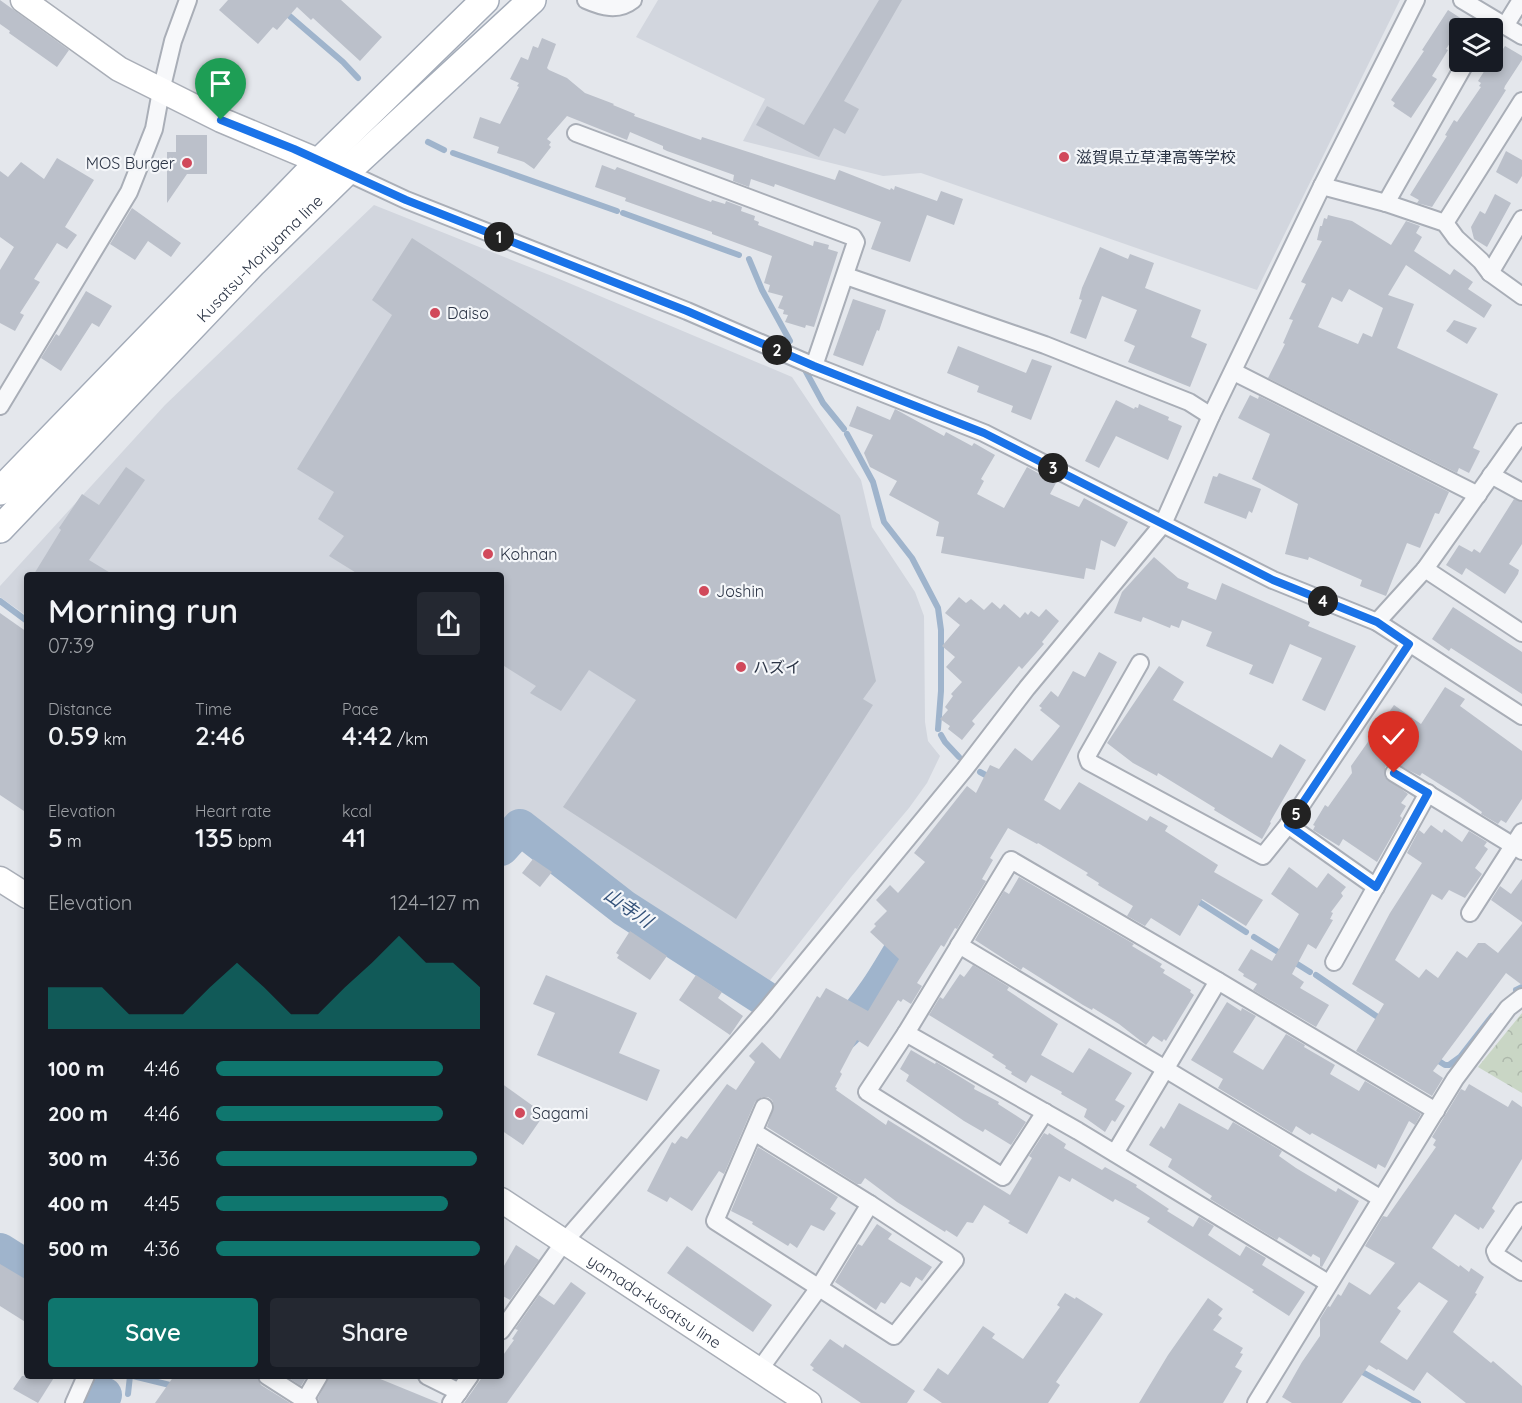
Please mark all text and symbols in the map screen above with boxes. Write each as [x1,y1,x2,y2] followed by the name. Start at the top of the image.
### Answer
[1449,18,1503,72] map controls
[1449,18,1503,72] button: layers
[195,58,246,120] pin
[204,67,237,100] icon: arrive
[1076,147,1236,167] place label: 滋賀県立草津高等学校
[1057,150,1071,164] marker: 滋賀県立草津高等学校
[86,153,175,173] place label: MOS Burger
[180,156,194,170] marker: MOS Burger
[192,191,327,326] street label: Kusatsu-Moriyama line
[484,222,514,252] pin: 1
[496,227,502,247] text: 1
[447,303,489,323] place label: Daiso
[428,306,442,320] marker: Daiso
[762,335,792,365] pin: 2
[772,340,782,360] text: 2
[1038,453,1068,483] pin: 3
[1049,458,1057,478] text: 3
[500,544,557,564] place label: Kohnan
[481,547,495,561] marker: Kohnan
[716,581,764,601] place label: Joshin
[697,584,711,598] marker: Joshin
[1308,586,1338,616] pin: 4
[48,590,238,631] text: Morning run
[1318,591,1328,611] text: 4
[417,592,480,655] button: share
[48,633,94,658] text: 07:39
[753,657,801,677] place label: ハズイ
[734,660,748,674] marker: ハズイ
[48,699,112,719] text: Distance
[195,699,232,719] text: Time
[342,699,378,719] text: Pace
[1368,711,1419,773] pin
[48,719,99,752] text: 0.59
[195,719,245,752] text: 2:46
[342,719,393,752] text: 4:42
[1377,720,1410,753] icon: check
[99,729,127,749] text: km
[393,729,428,749] text: /km
[1281,799,1311,829] pin: 5
[48,801,115,821] text: Elevation
[195,801,271,821] text: Heart rate
[342,801,372,821] text: kcal
[1291,804,1301,824] text: 5
[48,821,63,854] text: 5
[195,821,234,854] text: 135
[342,821,366,854] text: 41
[63,831,82,851] text: m
[234,831,272,851] text: bpm
[600,883,659,934] water label: 山寺川
[48,890,132,915] text: Elevation
[390,890,480,915] text: 124–127 m
[48,1056,104,1081] text: 100 m
[144,1056,180,1081] text: 4:46
[48,1101,108,1126] text: 200 m
[144,1101,180,1126] text: 4:46
[532,1103,588,1123] place label: Sagami
[513,1106,527,1120] marker: Sagami
[48,1146,107,1171] text: 300 m
[144,1146,180,1171] text: 4:36
[48,1191,108,1216] text: 400 m
[144,1191,180,1216] text: 4:45
[48,1236,108,1261] text: 500 m
[144,1236,180,1261] text: 4:36
[584,1250,725,1352] street label: yamada-kusatsu line
[48,1298,258,1367] button: Save
[270,1298,480,1367] button: Share

